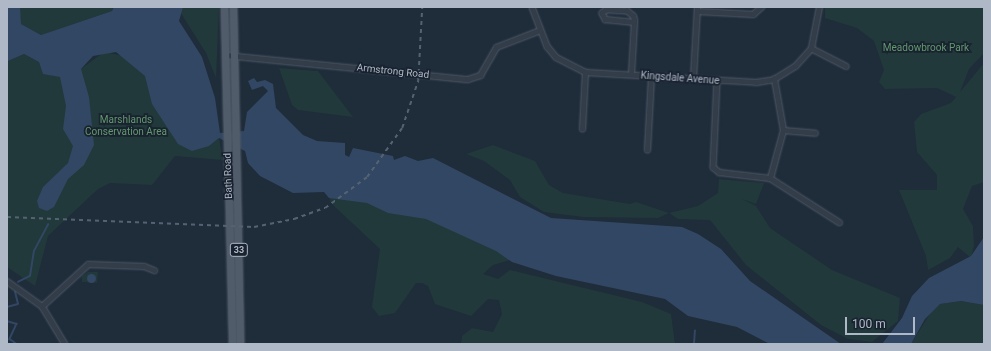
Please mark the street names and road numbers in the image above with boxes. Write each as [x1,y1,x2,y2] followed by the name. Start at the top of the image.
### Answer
[356,61,430,81] street label: Armstrong Road
[640,69,720,87] street label: Kingsdale Avenue
[221,153,235,199] street label: Bath Road
[229,243,249,257] road number: 33

